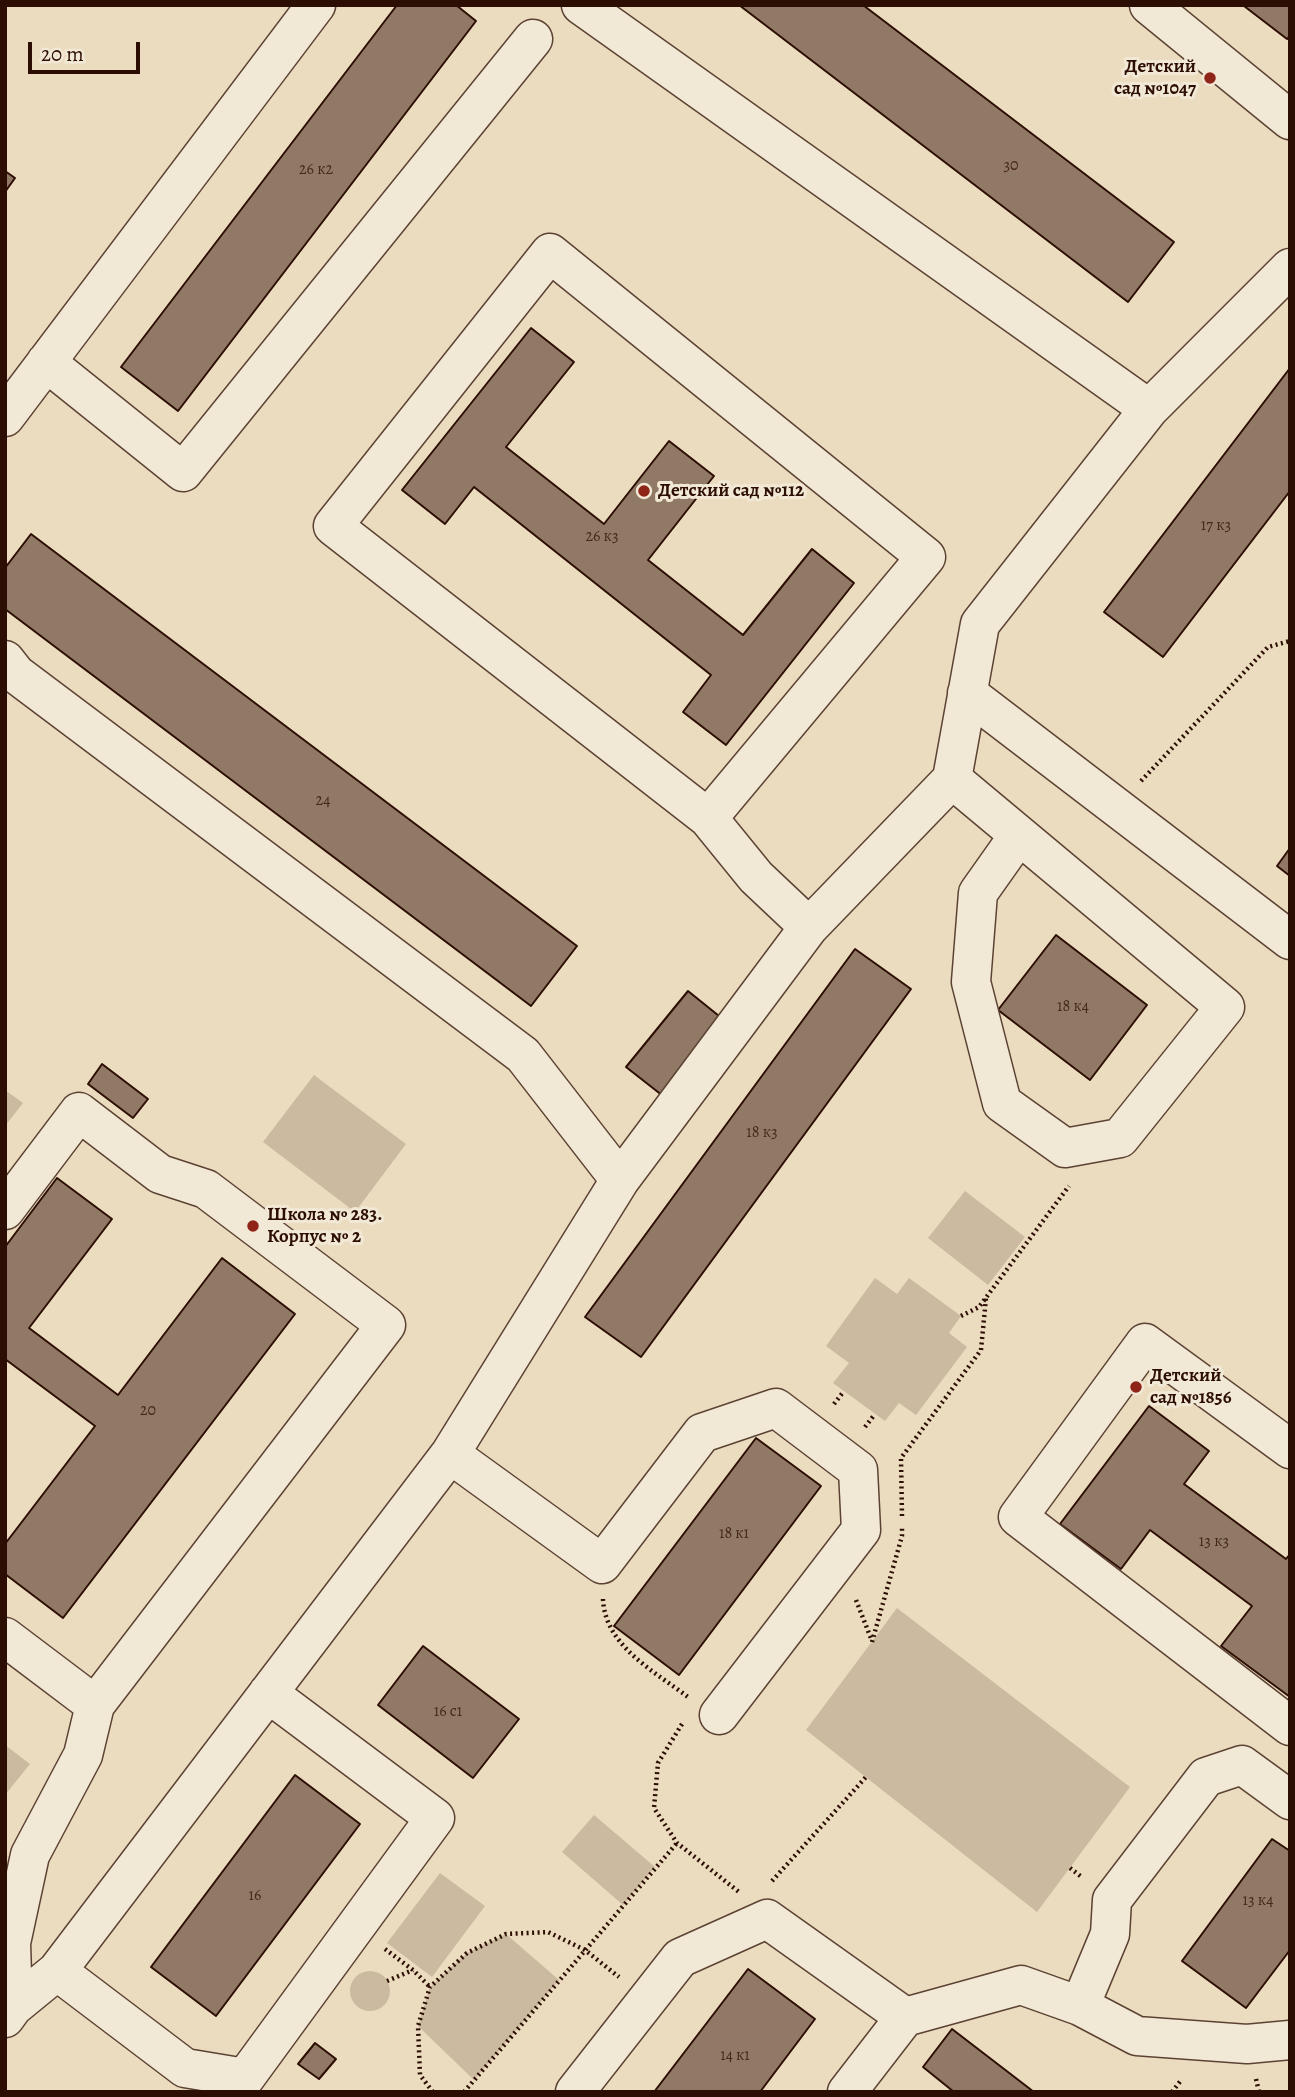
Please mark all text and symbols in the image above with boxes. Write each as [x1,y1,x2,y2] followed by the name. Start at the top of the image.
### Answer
[32,28,144,72] scale bar
[41,40,84,68] text: 20 m
[1114,56,1196,100] place label: Детский сад №1047
[1202,70,1218,86] marker: Детский сад №1047
[1003,156,1019,176] house number: 30
[299,160,333,180] house number: 26 к2
[658,480,804,502] place label: Детский сад №112
[636,483,652,499] marker: Детский сад №112
[1201,516,1231,536] house number: 17 к3
[585,527,619,547] house number: 26 к3
[316,791,330,811] house number: 24
[1057,997,1089,1017] house number: 18 к4
[746,1123,778,1143] house number: 18 к3
[267,1204,383,1248] place label: Школа № 283. Корпус № 2
[245,1218,261,1234] marker: Школа № 283. Корпус № 2
[1150,1365,1232,1409] place label: Детский сад №1856
[1128,1379,1144,1395] marker: Детский сад №1856
[140,1401,156,1421] house number: 20
[719,1524,749,1544] house number: 18 к1
[1199,1532,1229,1552] house number: 13 к3
[434,1702,462,1722] house number: 16 с1
[249,1886,261,1906] house number: 16
[1243,1891,1273,1911] house number: 13 к4
[720,2046,750,2066] house number: 14 к1

